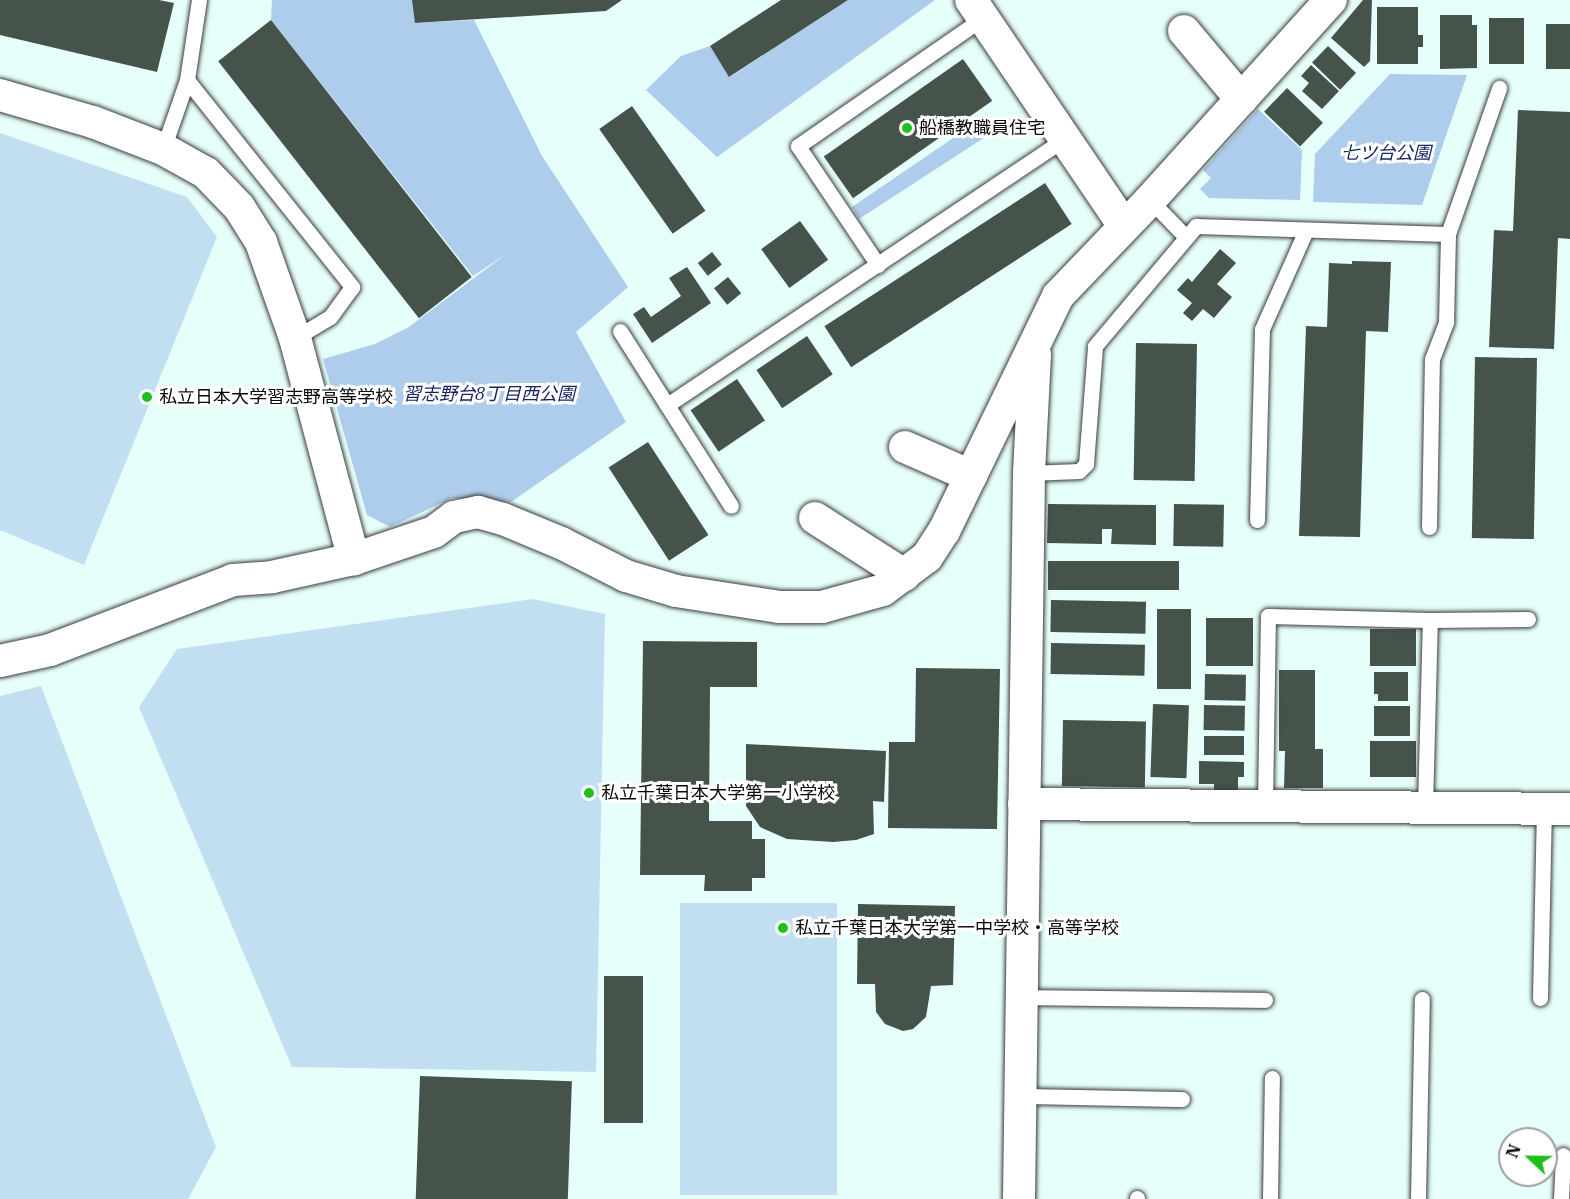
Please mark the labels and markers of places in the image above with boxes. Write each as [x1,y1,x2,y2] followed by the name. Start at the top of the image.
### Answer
[919,117,1045,139] place label: 船橋教職員住宅
[900,121,914,135] marker: 船橋教職員住宅
[159,386,393,408] place label: 私立日本大学習志野高等学校
[140,390,154,404] marker: 私立日本大学習志野高等学校
[601,782,835,804] place label: 私立千葉日本大学第一小学校
[582,786,596,800] marker: 私立千葉日本大学第一小学校
[795,917,1119,939] place label: 私立千葉日本大学第一中学校・高等学校
[776,921,790,935] marker: 私立千葉日本大学第一中学校・高等学校

